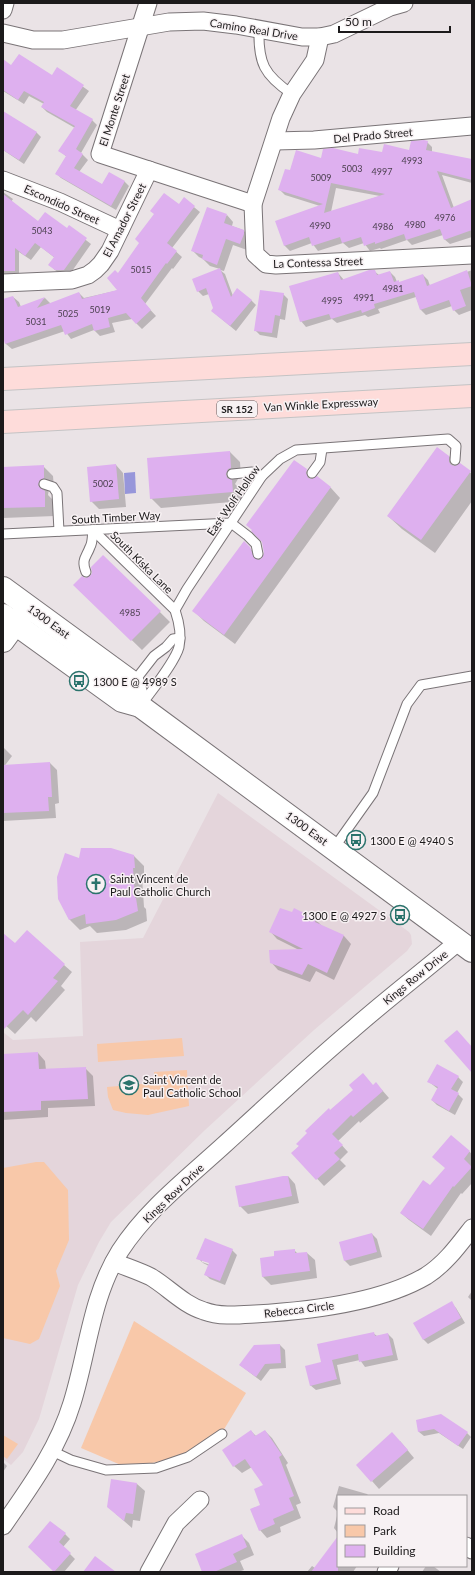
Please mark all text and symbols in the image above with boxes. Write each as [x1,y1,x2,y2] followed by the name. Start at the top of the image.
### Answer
[339,8,450,34] scale bar
[345,14,372,29] text: 50 m
[209,16,299,42] street label: Camino Real Drive
[96,72,132,148] street label: El Monte Street
[333,125,413,145] street label: Del Prado Street
[402,155,422,166] house number: 4993
[342,163,362,174] house number: 5003
[372,166,392,177] house number: 4997
[311,172,331,183] house number: 5009
[22,181,102,227] street label: Escondido Street
[100,181,148,259] street label: El Amador Street
[435,212,455,223] house number: 4976
[405,219,425,230] house number: 4980
[310,220,330,231] house number: 4990
[373,221,393,232] house number: 4986
[32,225,52,236] house number: 5043
[273,254,363,270] street label: La Contessa Street
[131,264,151,275] house number: 5015
[383,283,403,294] house number: 4981
[354,292,374,303] house number: 4991
[322,295,342,306] house number: 4995
[90,304,110,315] house number: 5019
[58,308,78,319] house number: 5025
[26,316,46,327] house number: 5031
[263,394,379,413] street label: Van Winkle Expressway
[217,401,257,417] road number: SR 152
[204,462,263,538] street label: East Wolf Hollow
[93,478,113,489] house number: 5002
[71,508,161,526] street label: South Timber Way
[108,528,176,596] street label: South Kiska Lane
[25,601,73,641] street label: 1300 East
[120,607,140,618] house number: 4985
[68,670,90,692] bus stop icon: 1300 E @ 4989 S
[93,675,177,688] place label: 1300 E @ 4989 S
[283,808,331,848] street label: 1300 East
[345,829,367,851] bus stop icon: 1300 E @ 4940 S
[370,834,454,847] place label: 1300 E @ 4940 S
[110,872,211,898] place label: Saint Vincent de Paul Catholic Church
[85,873,107,895] church icon: Saint Vincent de Paul Catholic Church
[389,904,411,926] bus stop icon: 1300 E @ 4927 S
[302,909,386,922] place label: 1300 E @ 4927 S
[380,947,450,1007] street label: Kings Row Drive
[143,1073,241,1099] place label: Saint Vincent de Paul Catholic School
[118,1074,140,1096] school or university icon: Saint Vincent de Paul Catholic School
[140,1161,206,1225] street label: Kings Row Drive
[263,1298,335,1320] street label: Rebecca Circle
[337,1495,467,1567] legend
[373,1503,400,1518] text: Road
[373,1523,397,1538] text: Park
[373,1543,416,1558] text: Building

